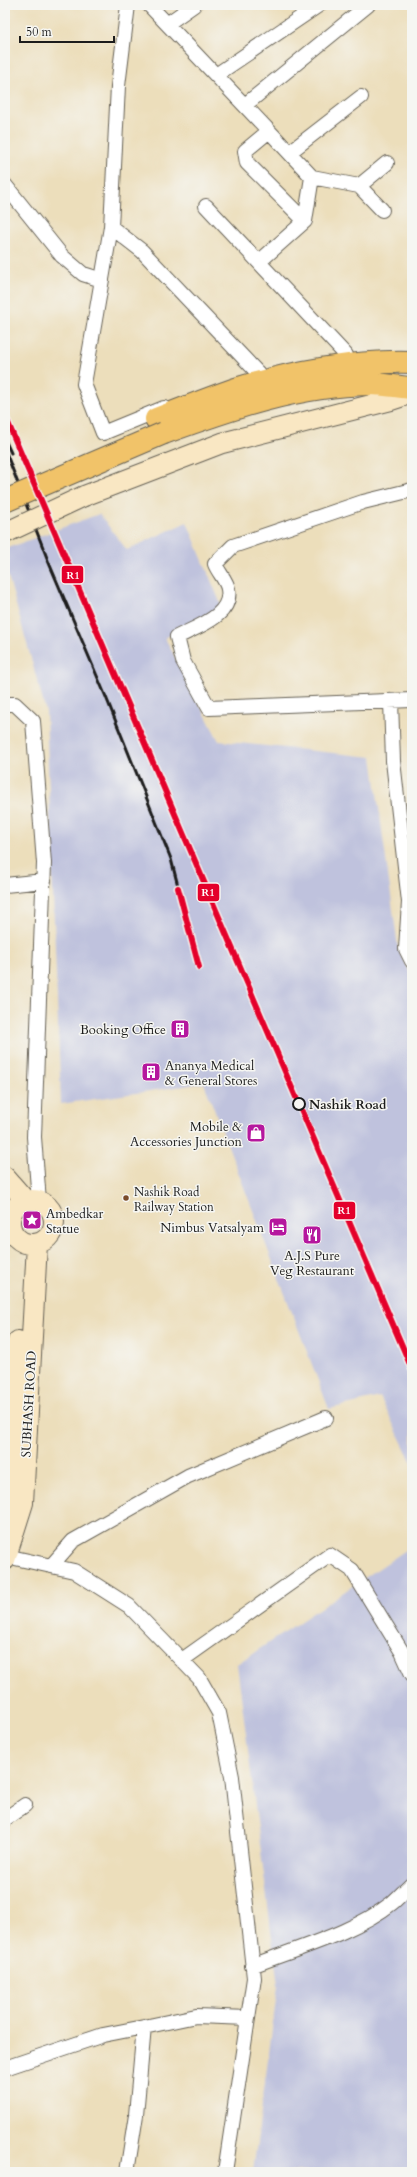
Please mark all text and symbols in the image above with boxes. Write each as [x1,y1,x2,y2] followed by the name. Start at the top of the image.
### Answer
[20,18,114,44] scale bar
[26,24,53,40] text: 50 m
[61,565,84,584] line badge: R1
[66,568,80,583] text: R1
[197,883,220,902] line badge: R1
[201,885,215,900] text: R1
[169,1018,191,1040] building icon: Booking Office
[80,1021,166,1039] place label: Booking Office
[165,1057,257,1090] place label: Ananya Medical & General Stores
[140,1061,162,1083] building icon: Ananya Medical & General Stores
[309,1096,387,1114] place label: Nashik Road
[292,1097,306,1111] marker: Nashik Road
[130,1118,243,1151] place label: Mobile & Accessories Junction
[245,1122,267,1144] shop icon: Mobile & Accessories Junction
[134,1184,214,1215] place label: Nashik Road Railway Station
[121,1193,131,1203] marker: Nashik Road Railway Station
[333,1201,356,1220] line badge: R1
[337,1203,351,1218] text: R1
[46,1205,104,1238] place label: Ambedkar Statue
[21,1209,43,1231] place icon: Ambedkar Statue
[267,1216,289,1238] hotel icon: Nimbus Vatsalyam
[160,1219,264,1237] place label: Nimbus Vatsalyam
[301,1224,323,1246] restaurant icon: A.J.S Pure Veg Restaurant
[270,1247,354,1280] place label: A.J.S Pure Veg Restaurant
[17,1350,41,1458] street label: SUBHASH ROAD

